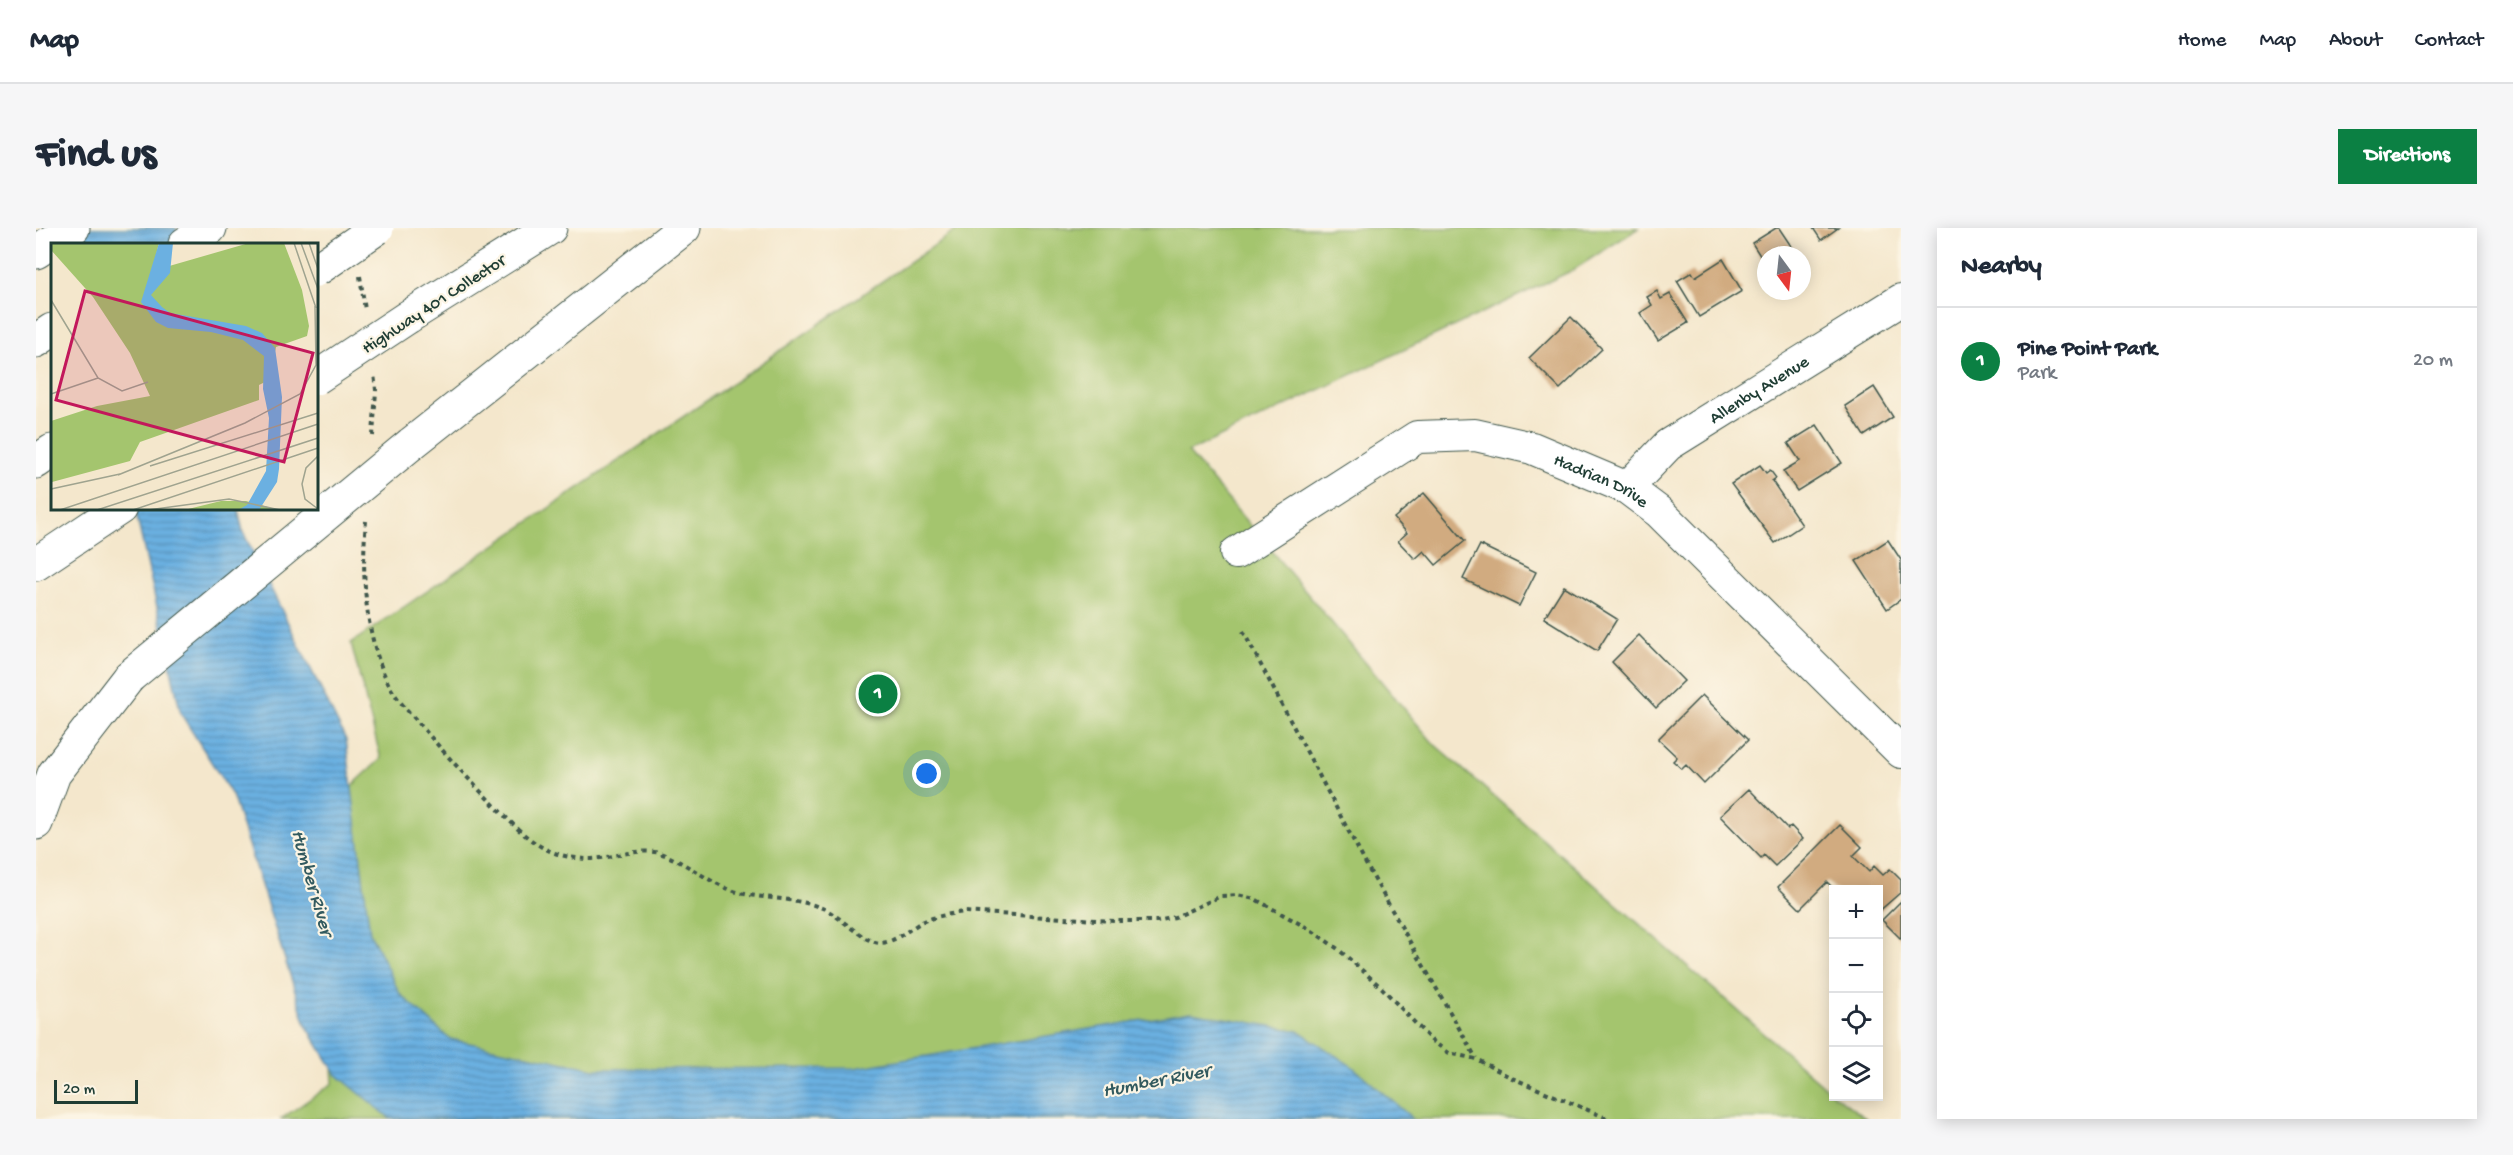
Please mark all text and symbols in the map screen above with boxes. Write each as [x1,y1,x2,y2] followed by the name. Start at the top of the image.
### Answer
[30,25,79,58] text: Map
[2178,29,2226,54] text: Home
[2259,29,2296,54] text: Map
[2329,29,2382,54] text: About
[2415,29,2483,54] text: Contact
[2338,129,2477,184] button: Directions
[36,132,156,181] text: Find us
[51,243,318,510] inset map
[1757,246,1811,300] north arrow
[359,250,511,359] street label: Highway 401 Collector
[1961,252,2042,283] text: Nearby
[2018,337,2157,363] text: Pine Point Park
[1976,350,1985,373] text: 1
[2413,350,2453,373] text: 20 m
[1706,352,1814,430] street label: Allenby Avenue
[2018,363,2056,386] text: Park
[1550,450,1652,514] street label: Hadrian Drive
[858,672,898,716] pin: 1
[912,759,941,788] your location
[285,828,338,942] water label: Humber River
[1829,885,1883,1101] map controls
[1829,885,1883,939] button: +
[1829,939,1883,993] button: −
[1829,993,1883,1047] button: locate
[1829,1047,1883,1101] button: layers
[1101,1060,1216,1104] water label: Humber River
[54,1077,138,1104] scale bar
[63,1081,95,1100] text: 20 m

